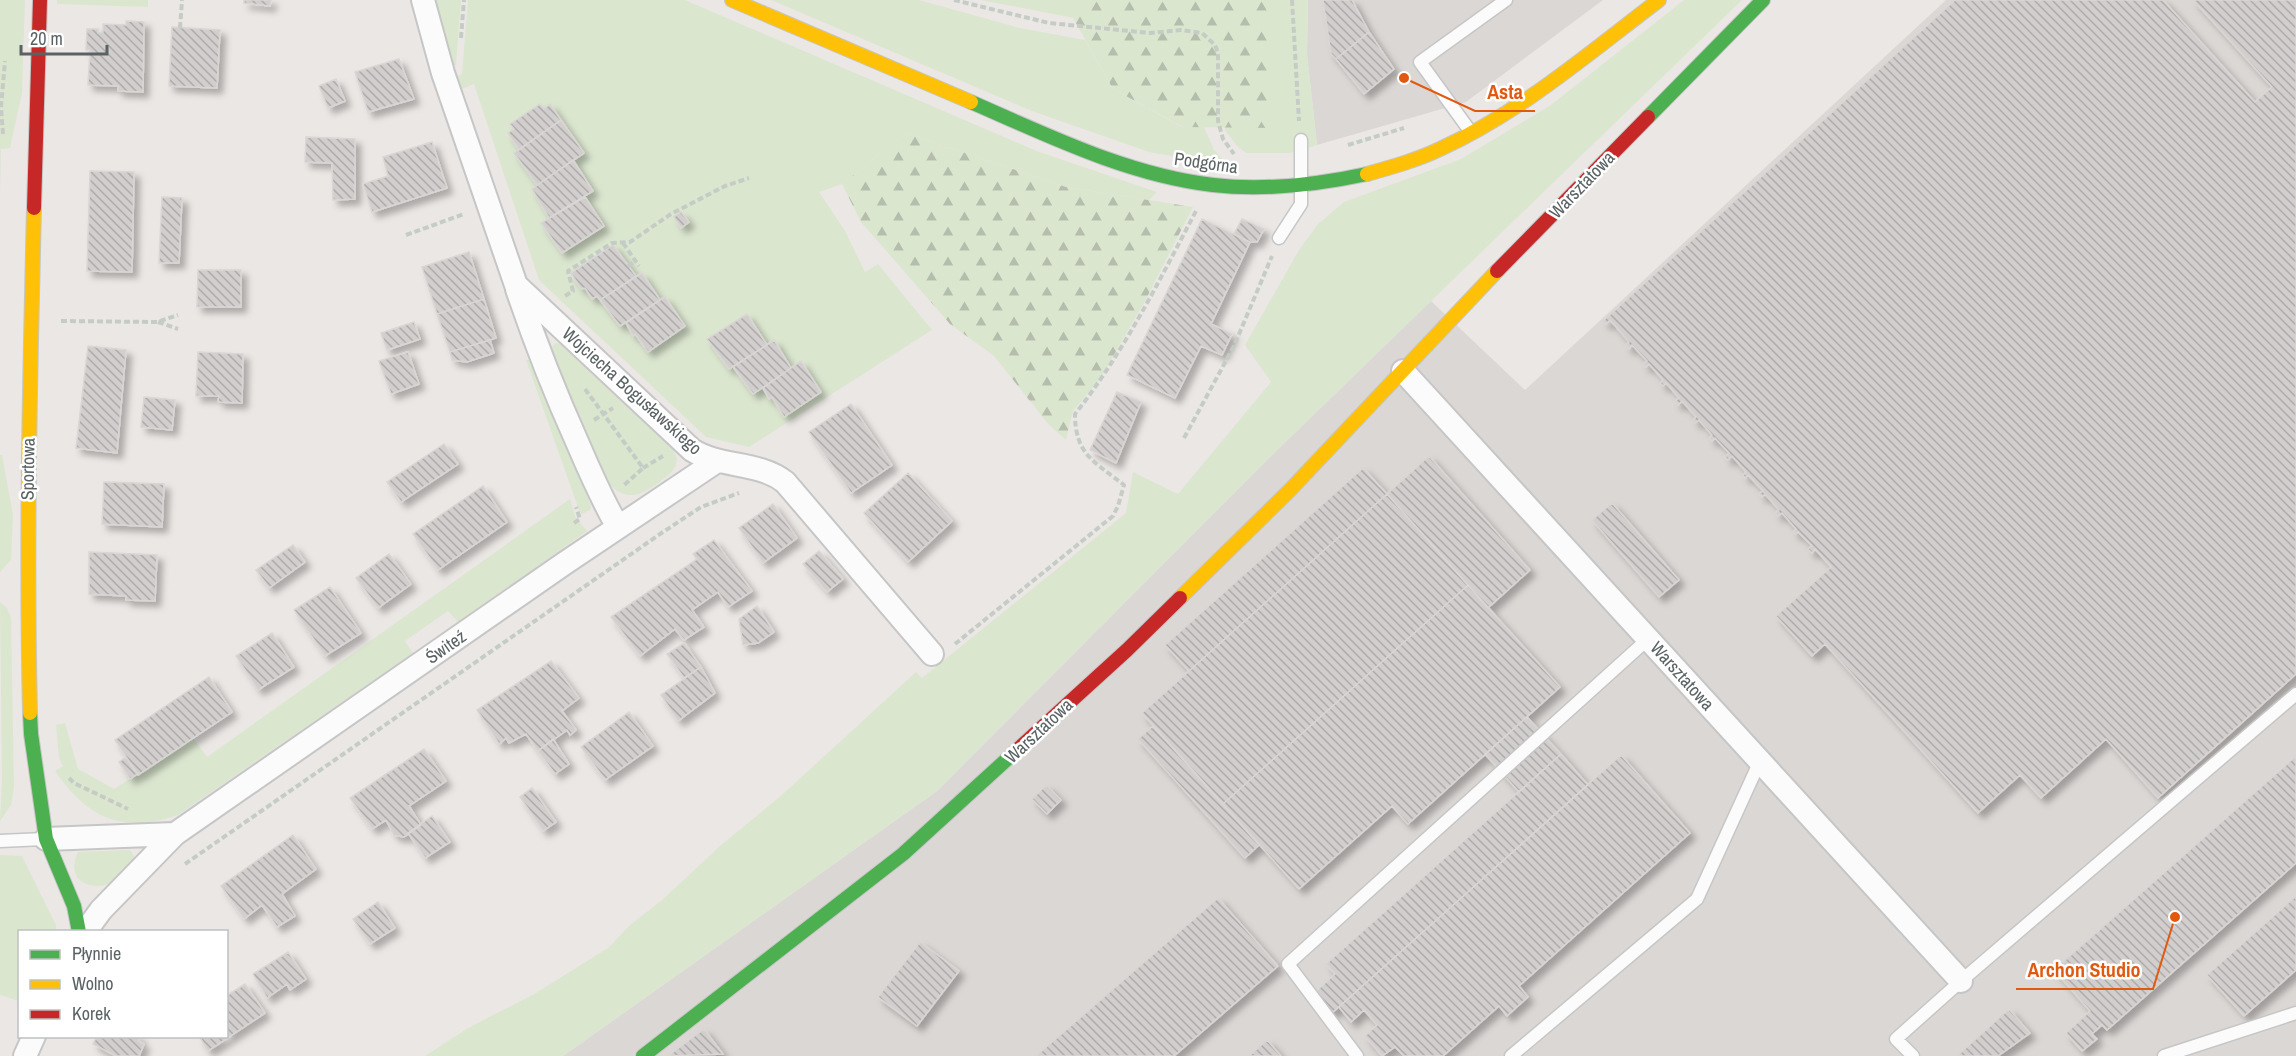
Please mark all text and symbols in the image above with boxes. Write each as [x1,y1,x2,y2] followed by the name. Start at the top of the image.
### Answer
[21,18,106,56] scale bar
[30,26,63,51] text: 20 m
[1475,73,1535,111] callout: Asta
[1487,78,1523,105] text: Asta
[1543,145,1620,224] street label: Warsztatowa
[1173,146,1240,179] street label: Podgórna
[557,321,708,460] street label: Wojciecha Bogusławskiego
[14,438,41,500] street label: Sportowa
[420,624,471,670] street label: Świteź
[1645,636,1720,716] street label: Warsztatowa
[999,693,1078,769] street label: Warsztatowa
[18,930,228,1038] legend
[72,941,121,966] text: Płynnie
[2016,951,2153,989] callout: Archon Studio
[2028,956,2140,983] text: Archon Studio
[72,971,114,996] text: Wolno
[72,1001,111,1026] text: Korek

